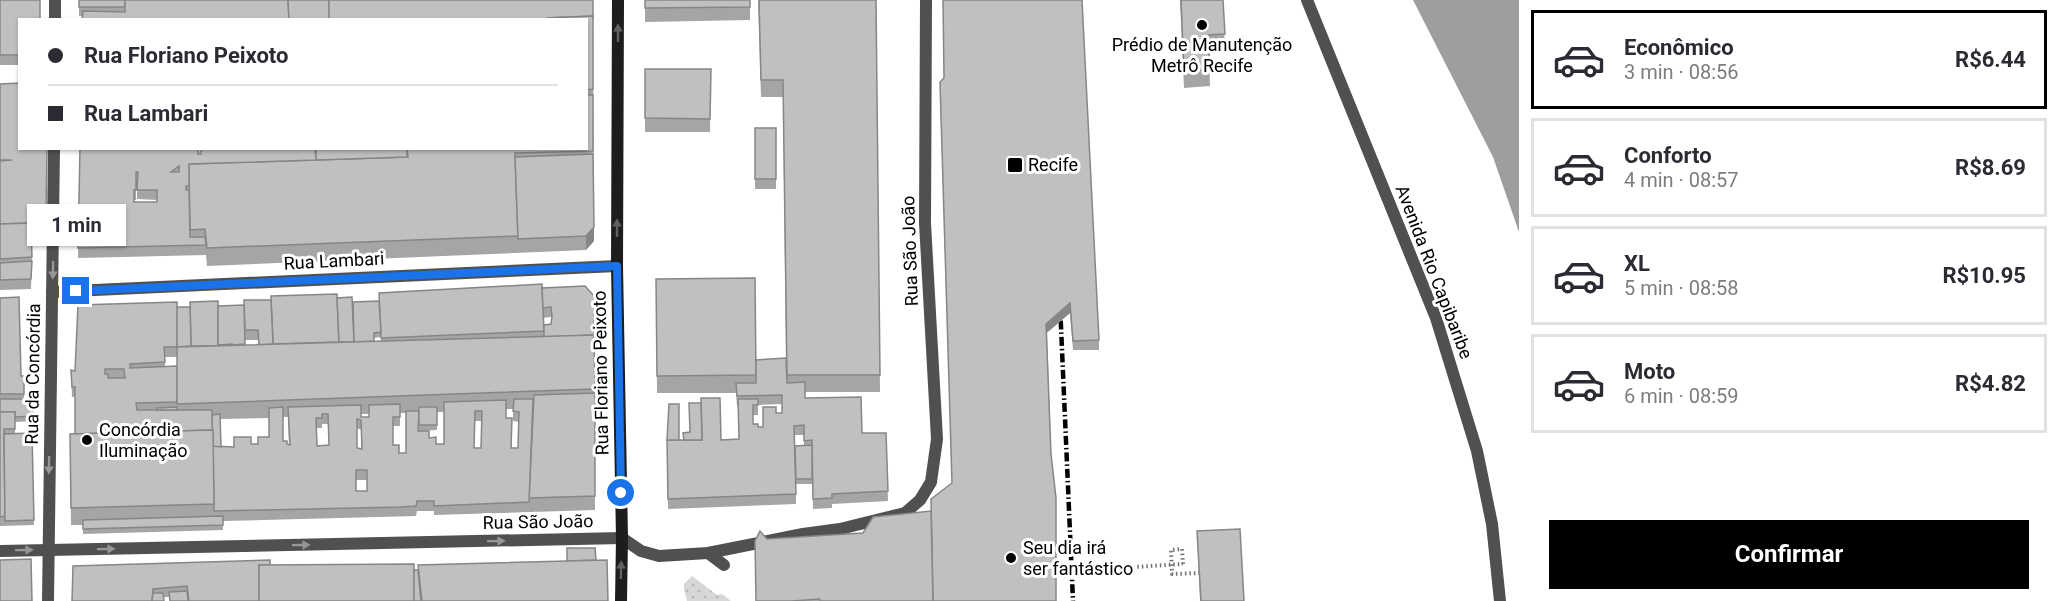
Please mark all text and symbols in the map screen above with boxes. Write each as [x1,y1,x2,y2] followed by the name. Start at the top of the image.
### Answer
[1195,18,1209,32] marker: Prédio de Manutenção Metrô Recife
[613,23,623,42] one-way arrow
[1552,33,1606,87] icon: car
[1112,34,1292,76] place label: Prédio de Manutenção Metrô Recife
[1624,35,1734,60] text: Econômico
[84,43,288,68] text: Rua Floriano Peixoto
[1955,47,2026,72] text: R$6.44
[1624,60,1739,84] text: 3 min · 08:56
[84,101,208,126] text: Rua Lambari
[1552,141,1606,195] icon: car
[1624,143,1712,168] text: Conforto
[1028,154,1078,175] place label: Recife
[1955,155,2026,180] text: R$8.69
[1006,156,1024,174] marker: Recife
[1624,168,1739,192] text: 4 min · 08:57
[1392,182,1477,362] street label: Avenida Rio Capibaribe
[897,195,922,307] street label: Rua São João
[26,204,125,246] callout: 1 min
[51,213,102,237] text: 1 min
[612,218,622,237] one-way arrow
[283,247,385,274] street label: Rua Lambari
[1552,249,1606,303] icon: car
[1624,251,1650,276] text: XL
[48,260,57,279] one-way arrow
[1942,263,2026,288] text: R$10.95
[1624,276,1739,300] text: 5 min · 08:58
[62,277,89,304] route end
[589,290,612,456] street label: Rua Floriano Peixoto
[21,303,44,445] street label: Rua da Concórdia
[1552,357,1606,411] icon: car
[1624,359,1675,384] text: Moto
[1955,371,2026,396] text: R$4.82
[1624,384,1739,408] text: 6 min · 08:59
[99,419,188,461] place label: Concórdia Iluminação
[80,433,94,447] marker: Concórdia Iluminação
[45,455,54,474] one-way arrow
[607,479,634,506] route start
[482,510,594,533] street label: Rua São João
[1549,520,2029,589] button: Confirmar
[487,536,506,546] one-way arrow
[1023,537,1133,579] place label: Seu dia irá ser fantástico
[292,540,311,550] one-way arrow
[97,544,116,554] one-way arrow
[14,546,33,555] one-way arrow
[1004,551,1018,565] marker: Seu dia irá ser fantástico
[616,560,626,579] one-way arrow

